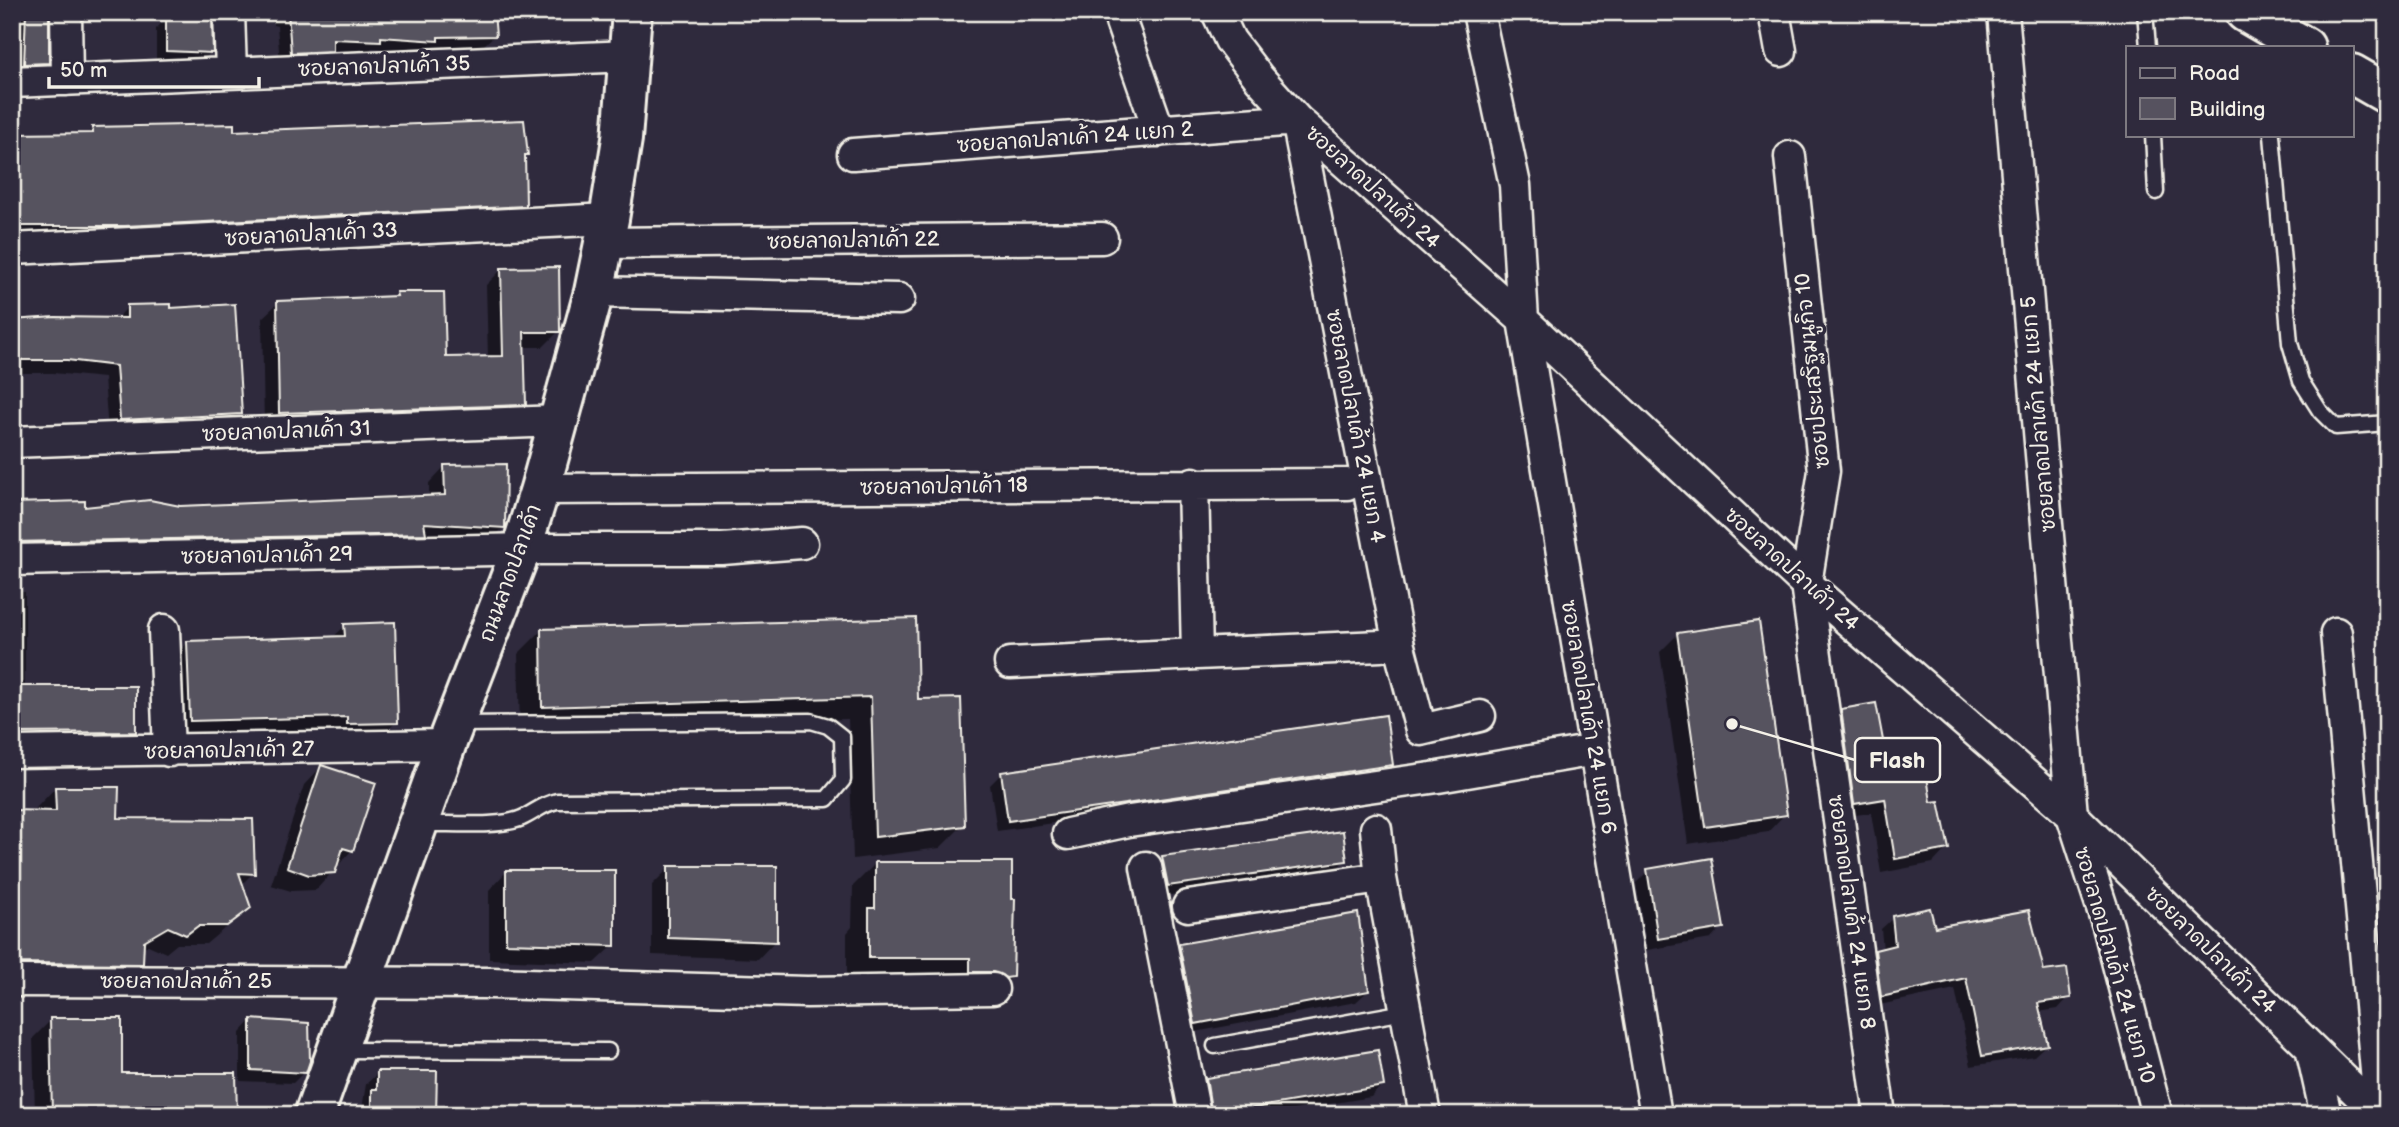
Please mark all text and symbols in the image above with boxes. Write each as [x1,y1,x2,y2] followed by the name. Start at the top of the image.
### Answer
[49,46,259,90] scale bar
[2126,46,2354,136] legend
[297,50,471,82] street label: ซอยลาดปลาเค้า 35
[60,58,107,83] text: 50 m
[2189,61,2240,86] text: Road
[2189,97,2265,122] text: Building
[956,116,1195,158] street label: ซอยลาดปลาเค้า 24 แยก 2
[1300,120,1446,255] street label: ซอยลาดปลาเค้า 24
[224,216,398,252] street label: ซอยลาดปลาเค้า 33
[767,225,940,255] street label: ซอยลาดปลาเค้า 22
[1790,272,1838,470] street label: ซอยประเสริฐมนูกิจ 10
[2015,295,2061,533] street label: ซอยลาดปลาเค้า 24 แยก 5
[1321,307,1391,545] street label: ซอยลาดปลาเค้า 24 แยก 4
[201,415,371,447] street label: ซอยลาดปลาเค้า 31
[860,472,1028,500] street label: ซอยลาดปลาเค้า 18
[473,501,547,645] street label: ถนนลาดปลาเค้า
[1719,502,1865,637] street label: ซอยลาดปลาเค้า 24
[181,540,353,570] street label: ซอยลาดปลาเค้า 29
[1556,598,1622,836] street label: ซอยลาดปลาเค้า 24 แยก 6
[144,736,315,764] street label: ซอยลาดปลาเค้า 27
[1855,738,1940,782] callout: Flash
[1869,747,1925,775] text: Flash
[1823,793,1881,1031] street label: ซอยลาดปลาเค้า 24 แยก 8
[2069,844,2161,1086] street label: ซอยลาดปลาเค้า 24 แยก 10
[2140,881,2282,1019] street label: ซอยลาดปลาเค้า 24
[100,968,272,994] street label: ซอยลาดปลาเค้า 25

